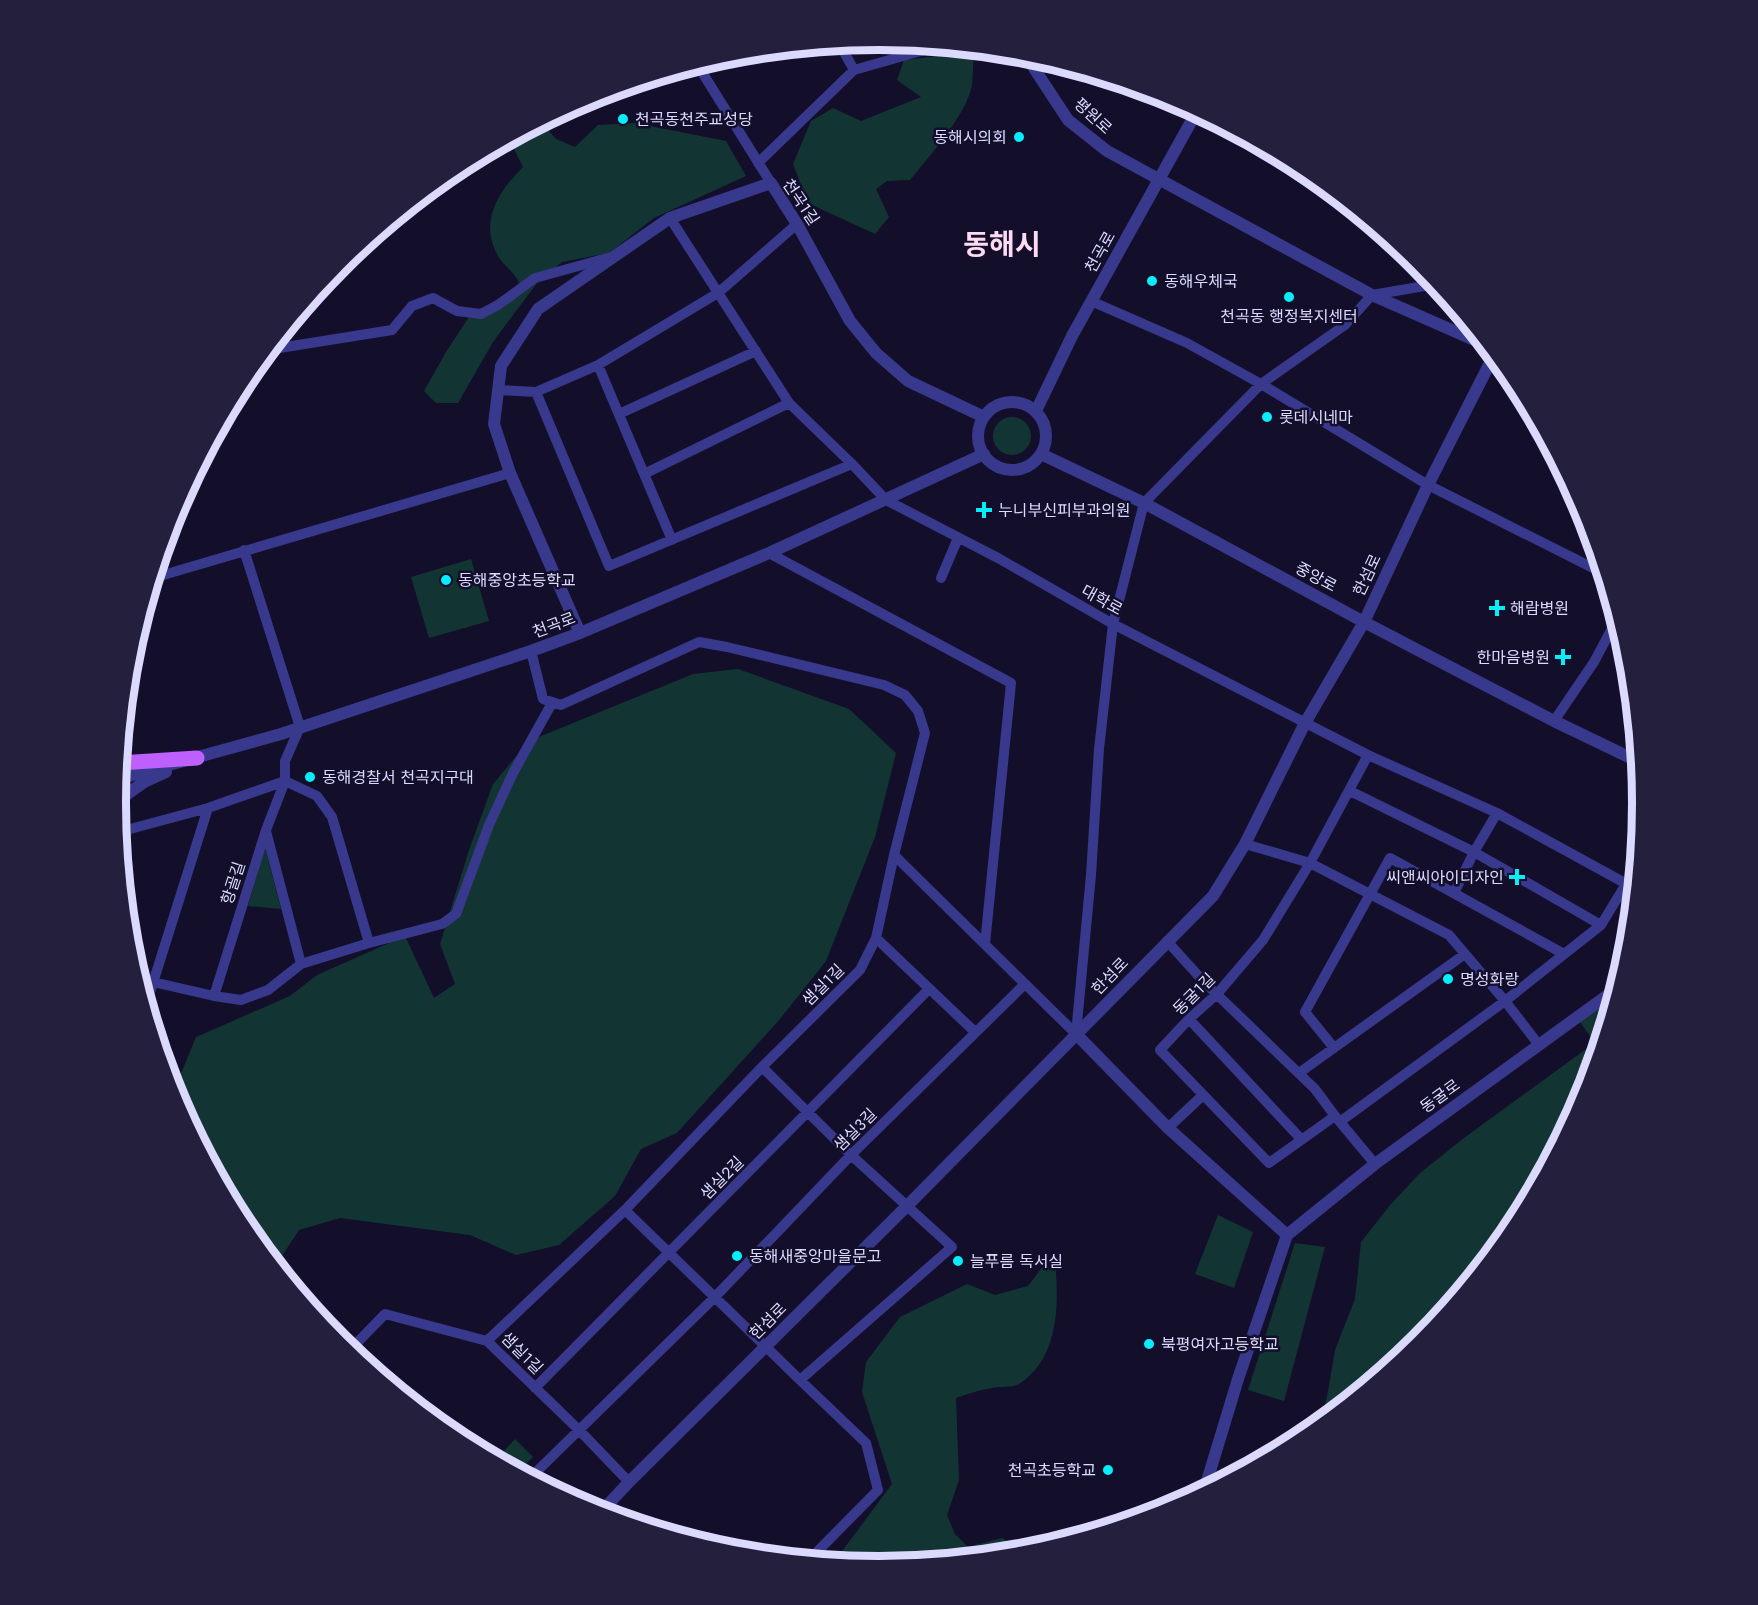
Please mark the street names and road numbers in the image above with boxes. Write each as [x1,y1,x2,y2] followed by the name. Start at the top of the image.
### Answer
[1069,93,1117,140] street label: 평원로
[777,174,825,230] street label: 천곡1길
[1079,227,1121,277] street label: 천곡로
[1347,550,1387,600] street label: 한섬로
[1291,556,1341,598] street label: 중앙로
[1077,579,1127,621] street label: 대학로
[529,606,579,644] street label: 천곡로
[215,858,251,908] street label: 항골길
[1086,952,1134,1000] street label: 한섬로
[797,959,849,1011] street label: 샘실1길
[1168,968,1220,1020] street label: 동굴1길
[1415,1074,1465,1118] street label: 동굴로
[828,1103,882,1157] street label: 샘실3길
[695,1151,749,1205] street label: 샘실2길
[744,1297,792,1345] street label: 한섬로
[496,1327,548,1379] street label: 샘실1길

